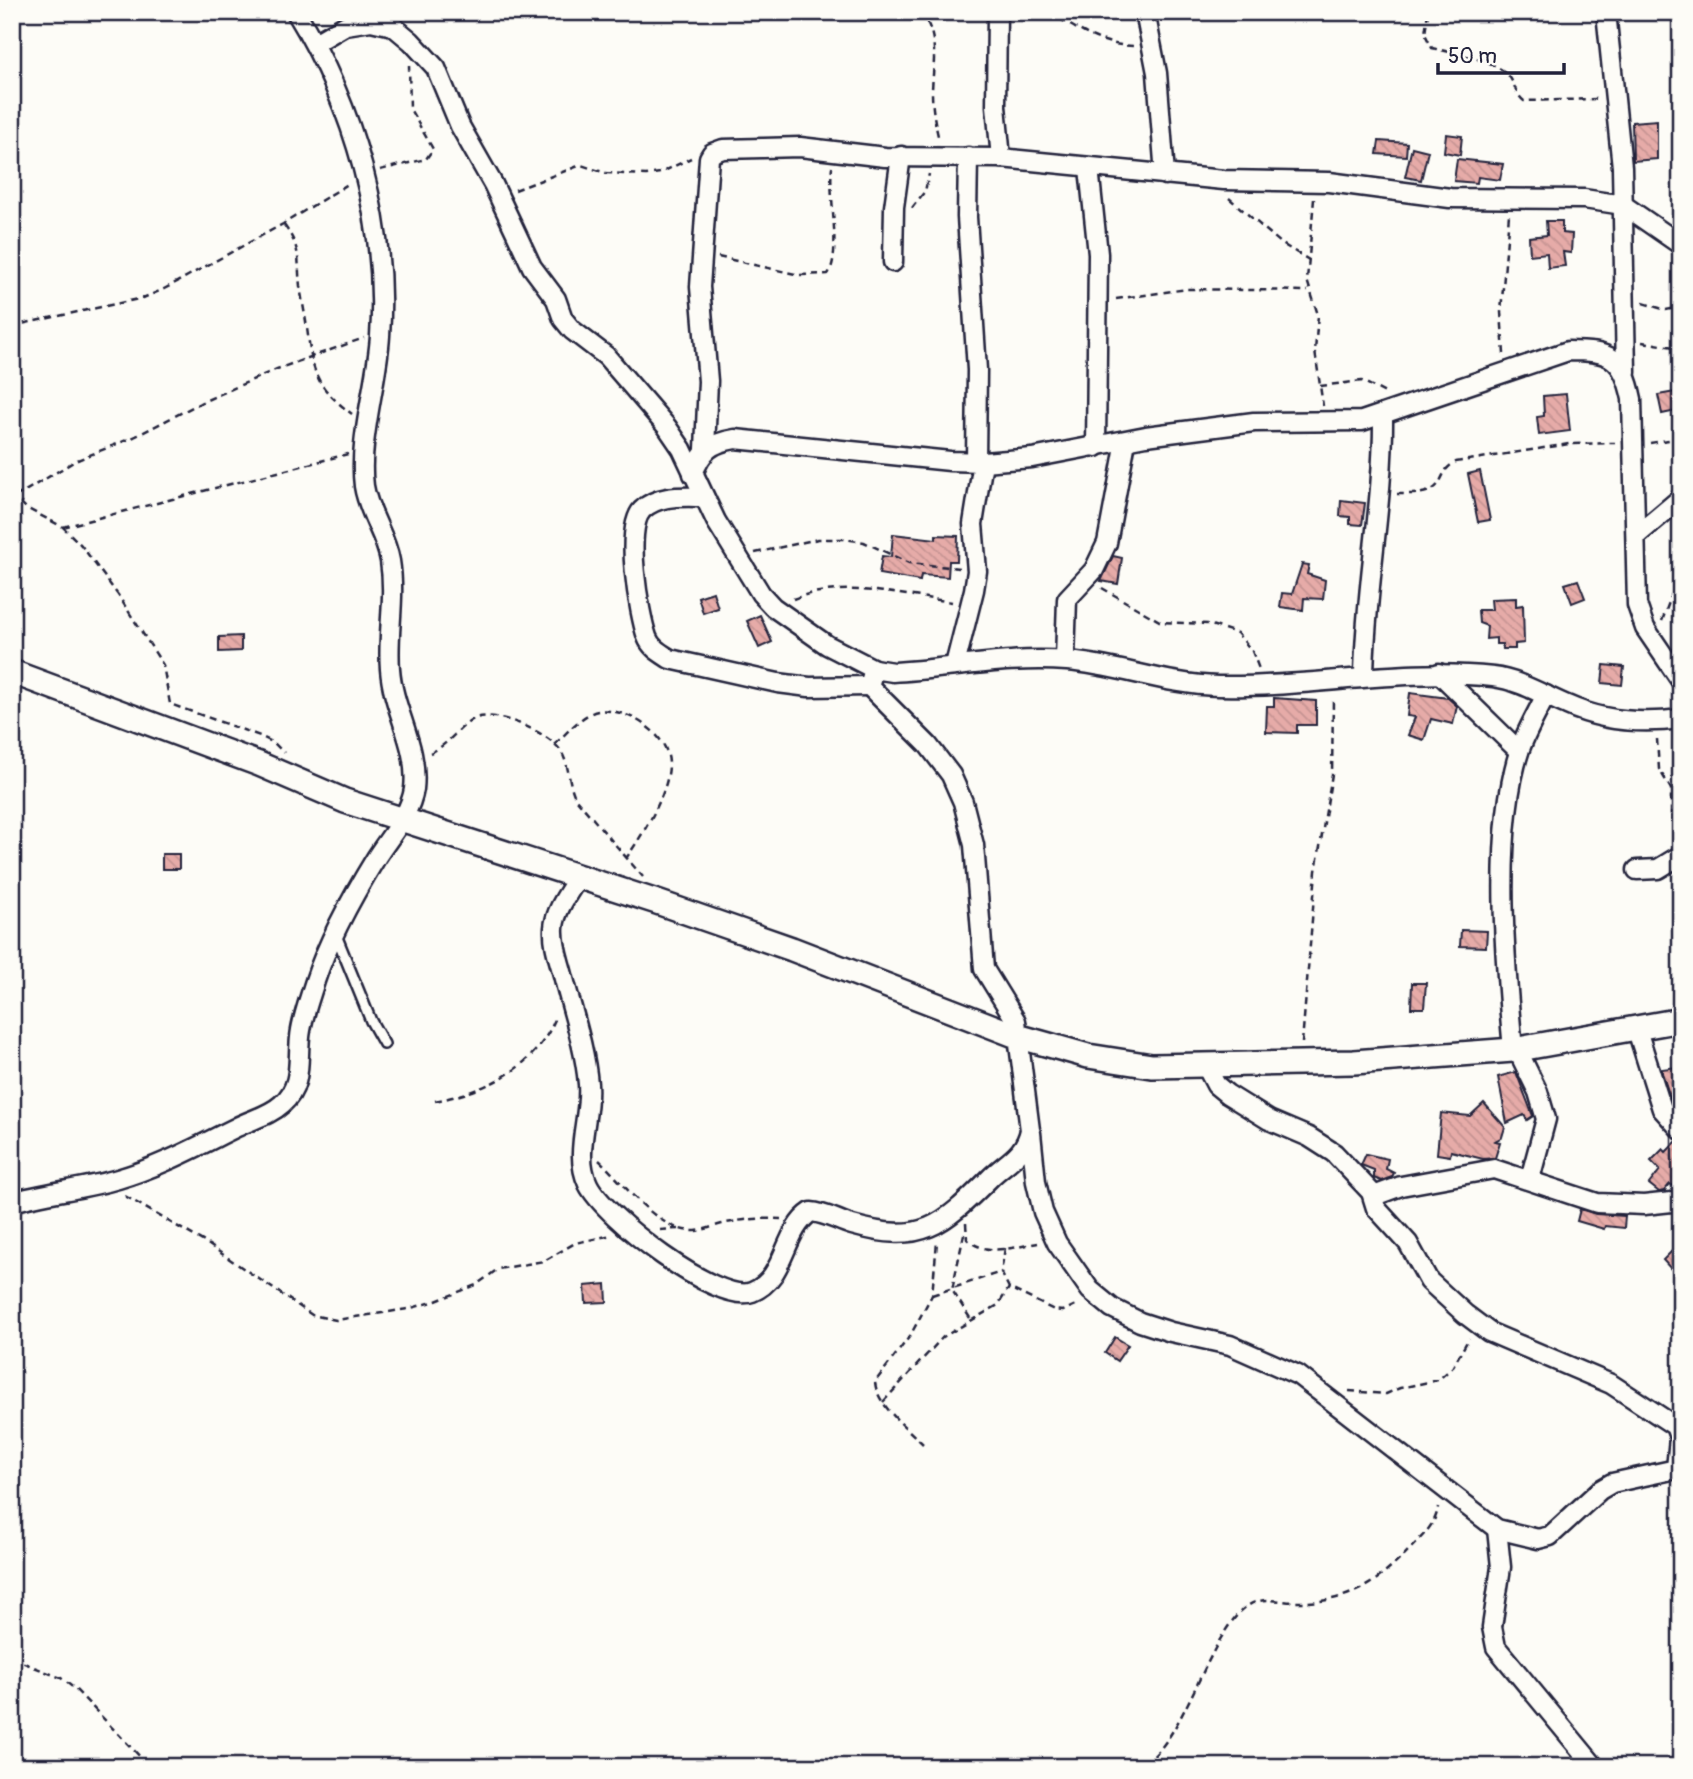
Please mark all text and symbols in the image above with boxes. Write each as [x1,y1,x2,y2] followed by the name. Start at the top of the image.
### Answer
[1438,32,1564,76] scale bar
[1448,43,1497,70] text: 50 m

